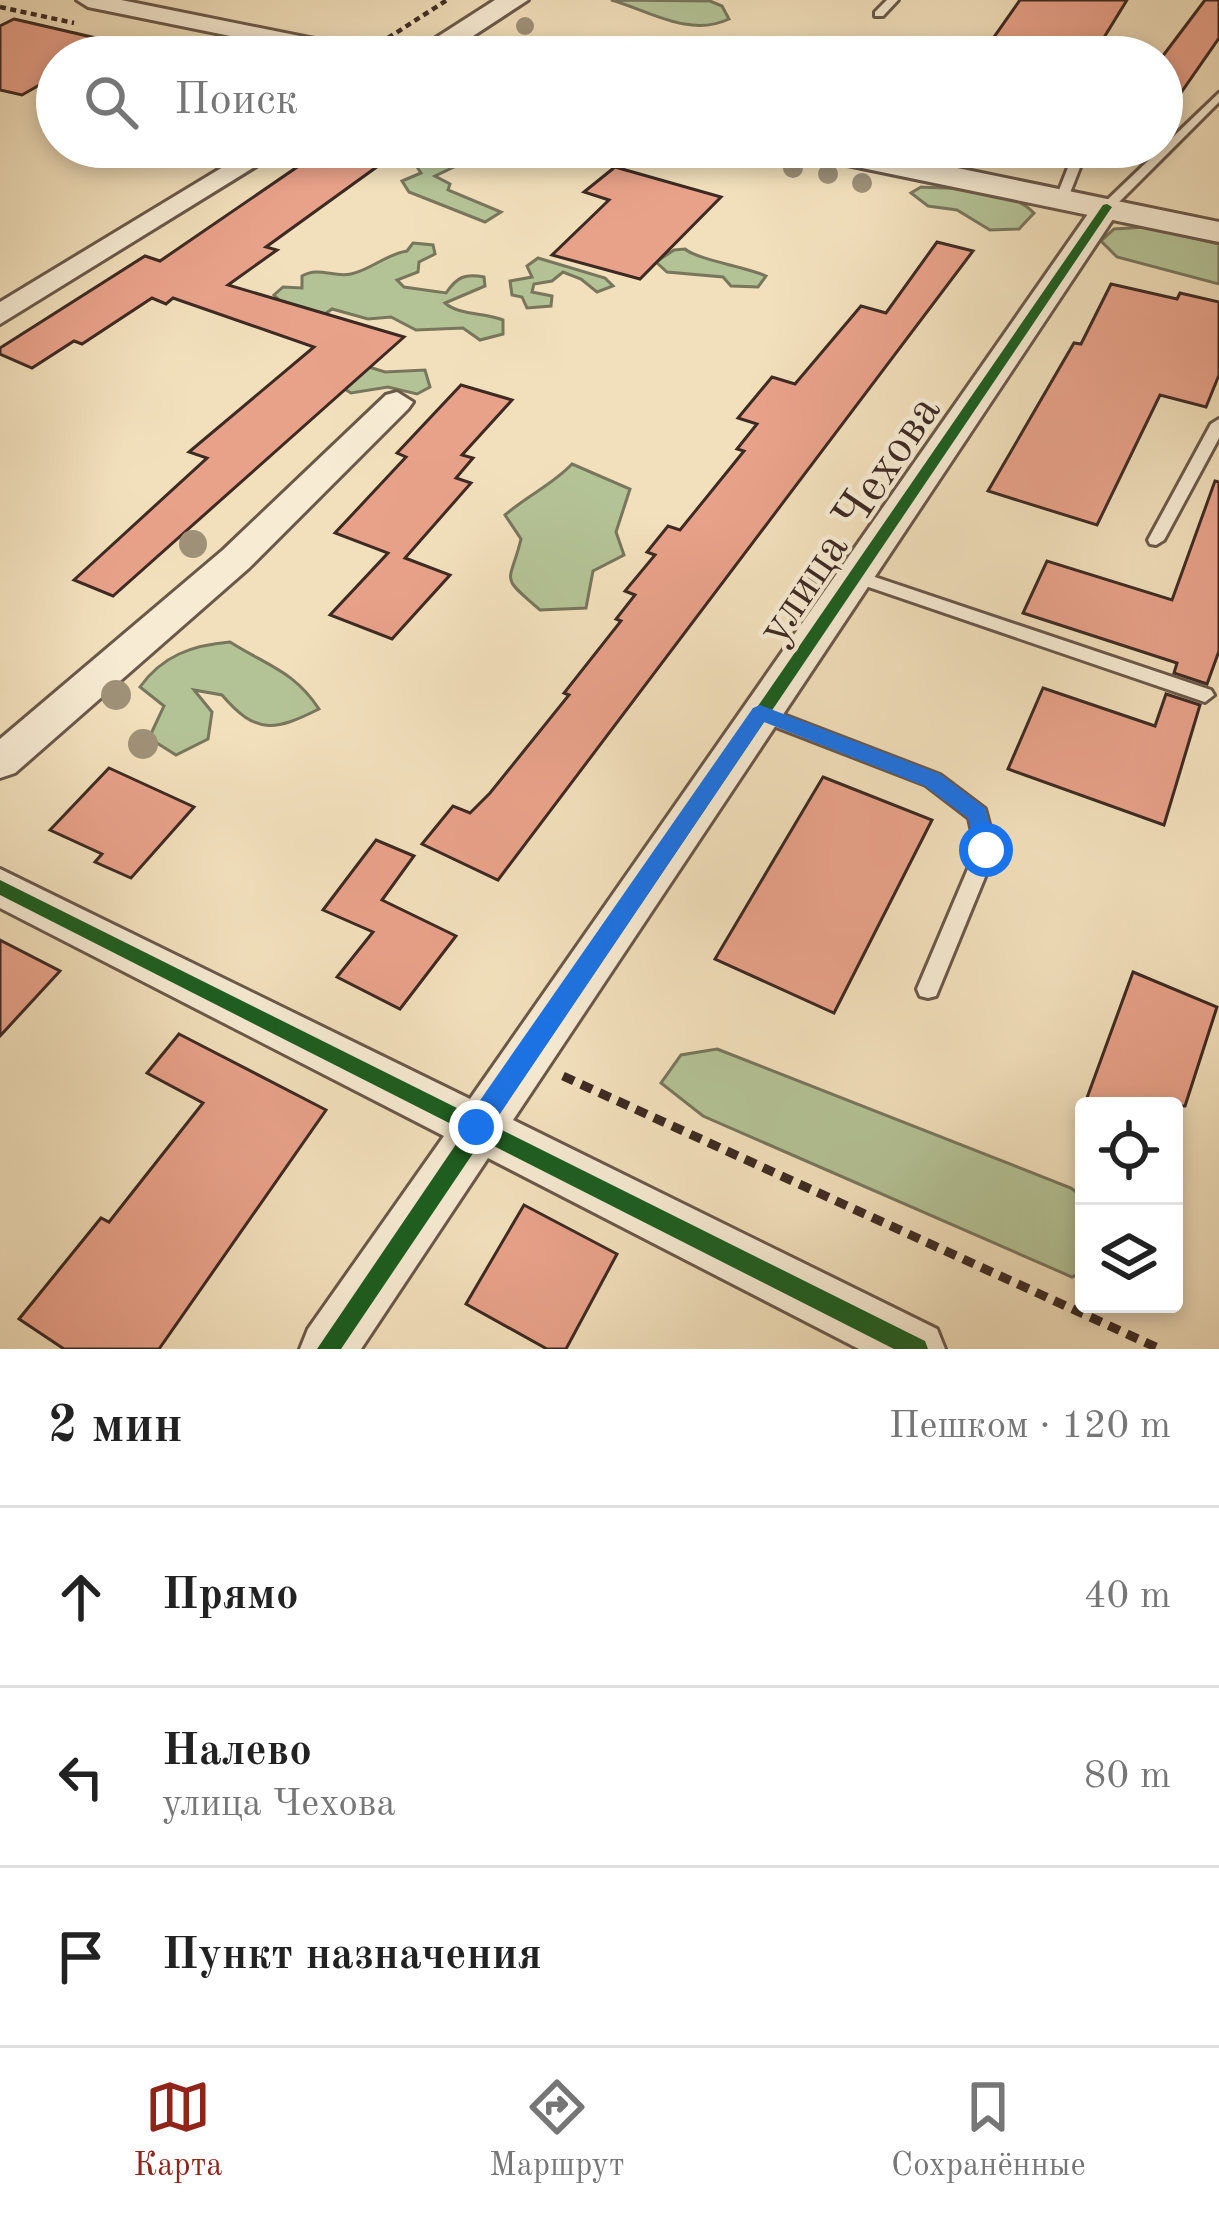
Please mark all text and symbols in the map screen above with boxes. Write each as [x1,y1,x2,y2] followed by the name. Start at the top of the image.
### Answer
[36,36,1183,168] search box
[78,69,144,135] icon: search
[174,79,298,124] text: Поиск
[750,388,951,653] street label: улица Чехова
[959,823,1013,877] route start
[1075,1097,1183,1313] map controls
[1075,1097,1183,1205] button: locate
[449,1100,503,1154] route end
[1075,1205,1183,1313] button: layers
[48,1402,183,1453] text: 2 мин
[889,1407,1171,1446] text: Пешком · 120 m
[48,1564,114,1630] icon: ahead
[162,1574,299,1619] text: Прямо
[1084,1577,1171,1616] text: 40 m
[162,1730,312,1775] text: Налево
[48,1744,114,1810] icon: left
[1084,1757,1171,1796] text: 80 m
[162,1785,396,1824] text: улица Чехова
[48,1924,114,1990] icon: arrive
[162,1934,542,1979] text: Пункт назначения
[133,2074,223,2187] tab: Карта
[489,2074,625,2187] tab: Маршрут
[891,2074,1086,2187] tab: Сохранённые

